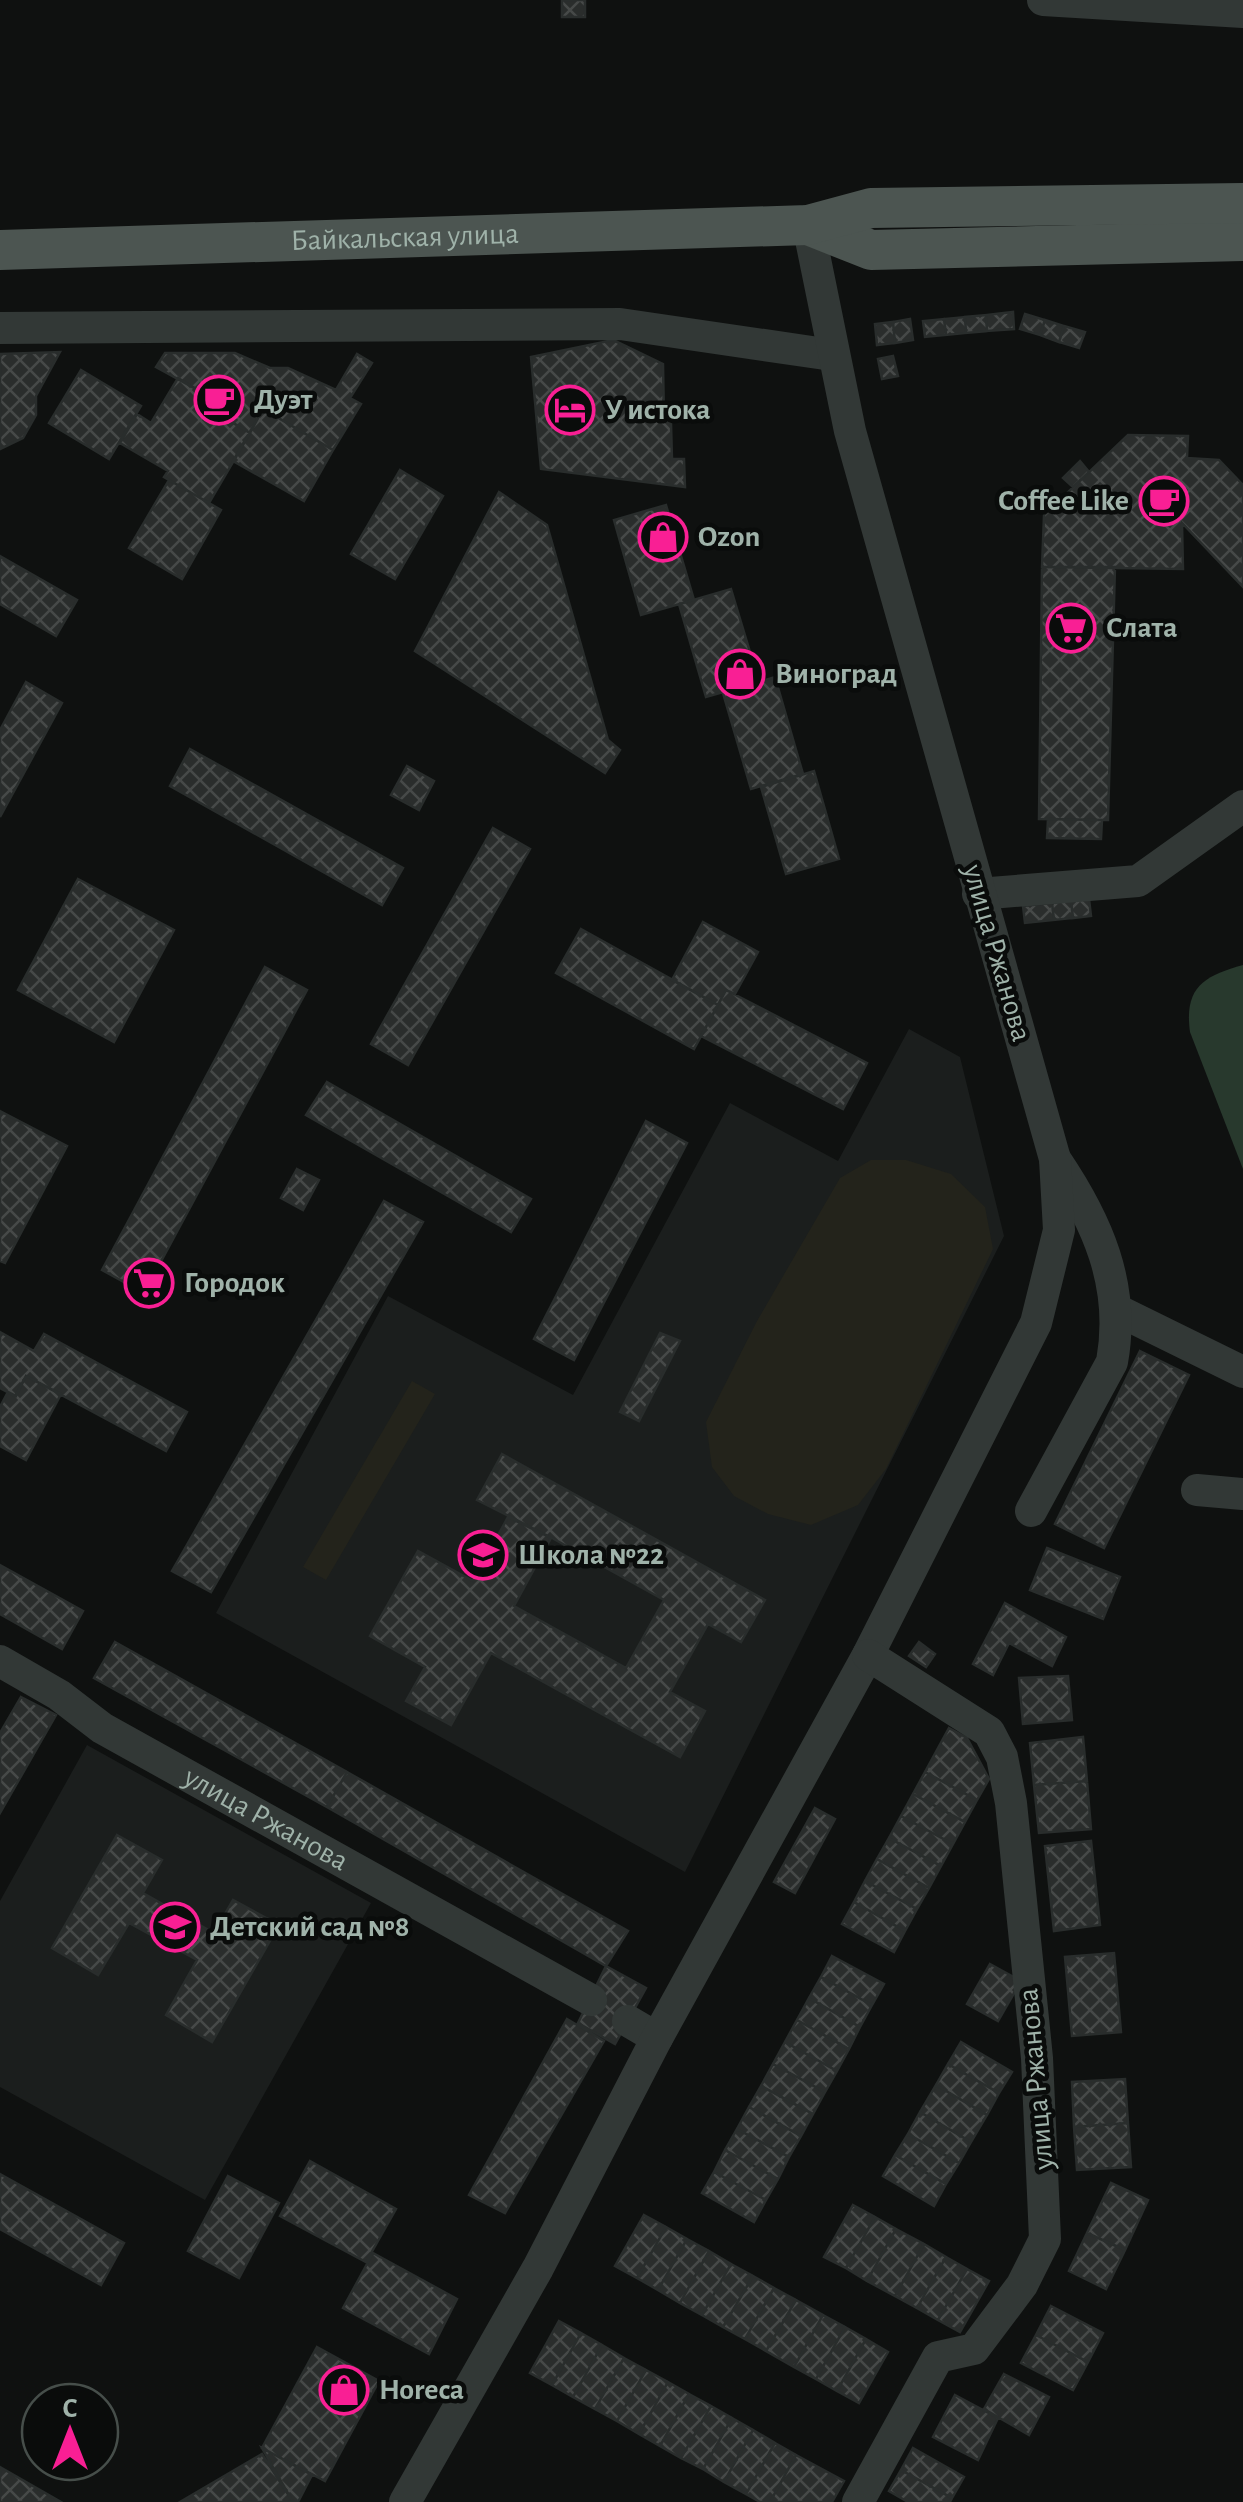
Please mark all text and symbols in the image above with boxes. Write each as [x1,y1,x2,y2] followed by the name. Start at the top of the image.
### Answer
[290,219,519,256] street label: Байкальская улица
[193,374,245,426] cafe icon: Дуэт
[544,384,596,436] hotel icon: У истока
[254,385,313,415] place label: Дуэт
[605,395,710,425] place label: У истока
[1138,475,1190,527] cafe icon: Coffee Like
[998,486,1129,516] place label: Coffee Like
[637,511,689,563] shop icon: Ozon
[698,522,760,552] place label: Ozon
[1045,602,1097,654] supermarket icon: Слата
[1106,613,1177,643] place label: Слата
[714,648,766,700] shop icon: Виноград
[775,659,897,689] place label: Виноград
[957,860,1037,1045] street label: улица Ржанова
[123,1257,175,1309] supermarket icon: Городок
[184,1268,285,1298] place label: Городок
[457,1529,509,1581] school or university icon: Школа №22
[518,1540,664,1570] place label: Школа №22
[178,1761,353,1877] street label: улица Ржанова
[149,1901,201,1953] school or university icon: Детский сад №8
[210,1912,410,1942] place label: Детский сад №8
[1013,1987,1059,2172] street label: улица Ржанова
[318,2364,370,2416] shop icon: Horeca
[379,2375,464,2405] place label: Horeca
[20,2382,120,2482] north arrow
[62,2395,78,2423] text: С

